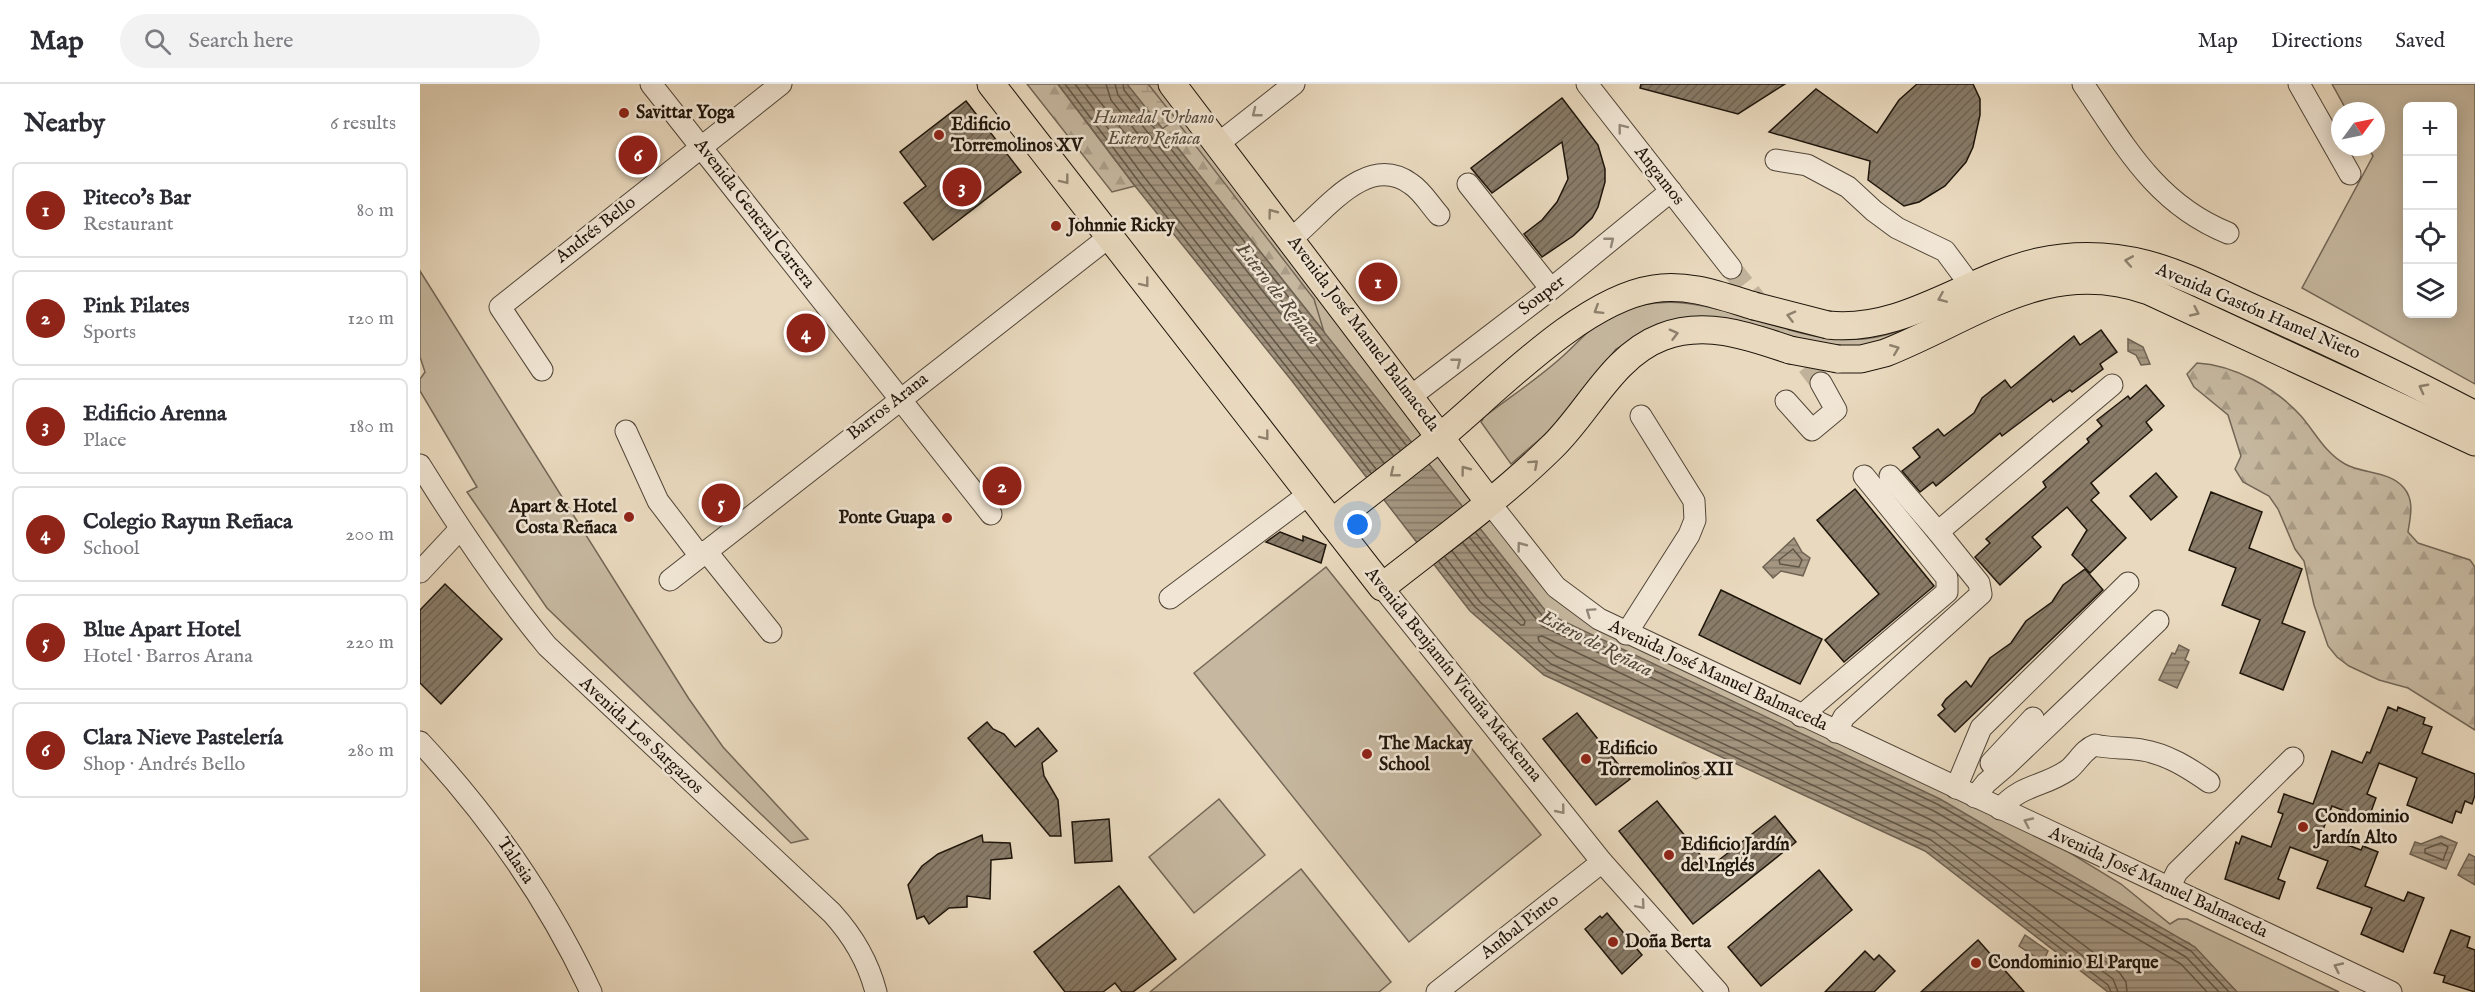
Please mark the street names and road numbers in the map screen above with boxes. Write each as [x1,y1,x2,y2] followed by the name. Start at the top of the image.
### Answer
[688,134,820,294] street label: Avenida General Carrera
[1628,141,1689,210] street label: Angamos
[550,191,641,269] street label: Andrés Bello
[1281,231,1444,437] street label: Avenida José Manuel Balmaceda
[2151,258,2364,366] street label: Avenida Gastón Hamel Nieto
[1514,270,1570,321] street label: Souper
[843,368,933,446] street label: Barros Arana
[1359,562,1547,787] street label: Avenida Benjamín Vicuña Mackenna
[1604,615,1831,737] street label: Avenida José Manuel Balmaceda
[573,672,708,800] street label: Avenida Los Sargazos
[2044,822,2271,944] street label: Avenida José Manuel Balmaceda
[491,833,539,889] street label: Talasia
[1475,889,1564,965] street label: Aníbal Pinto

